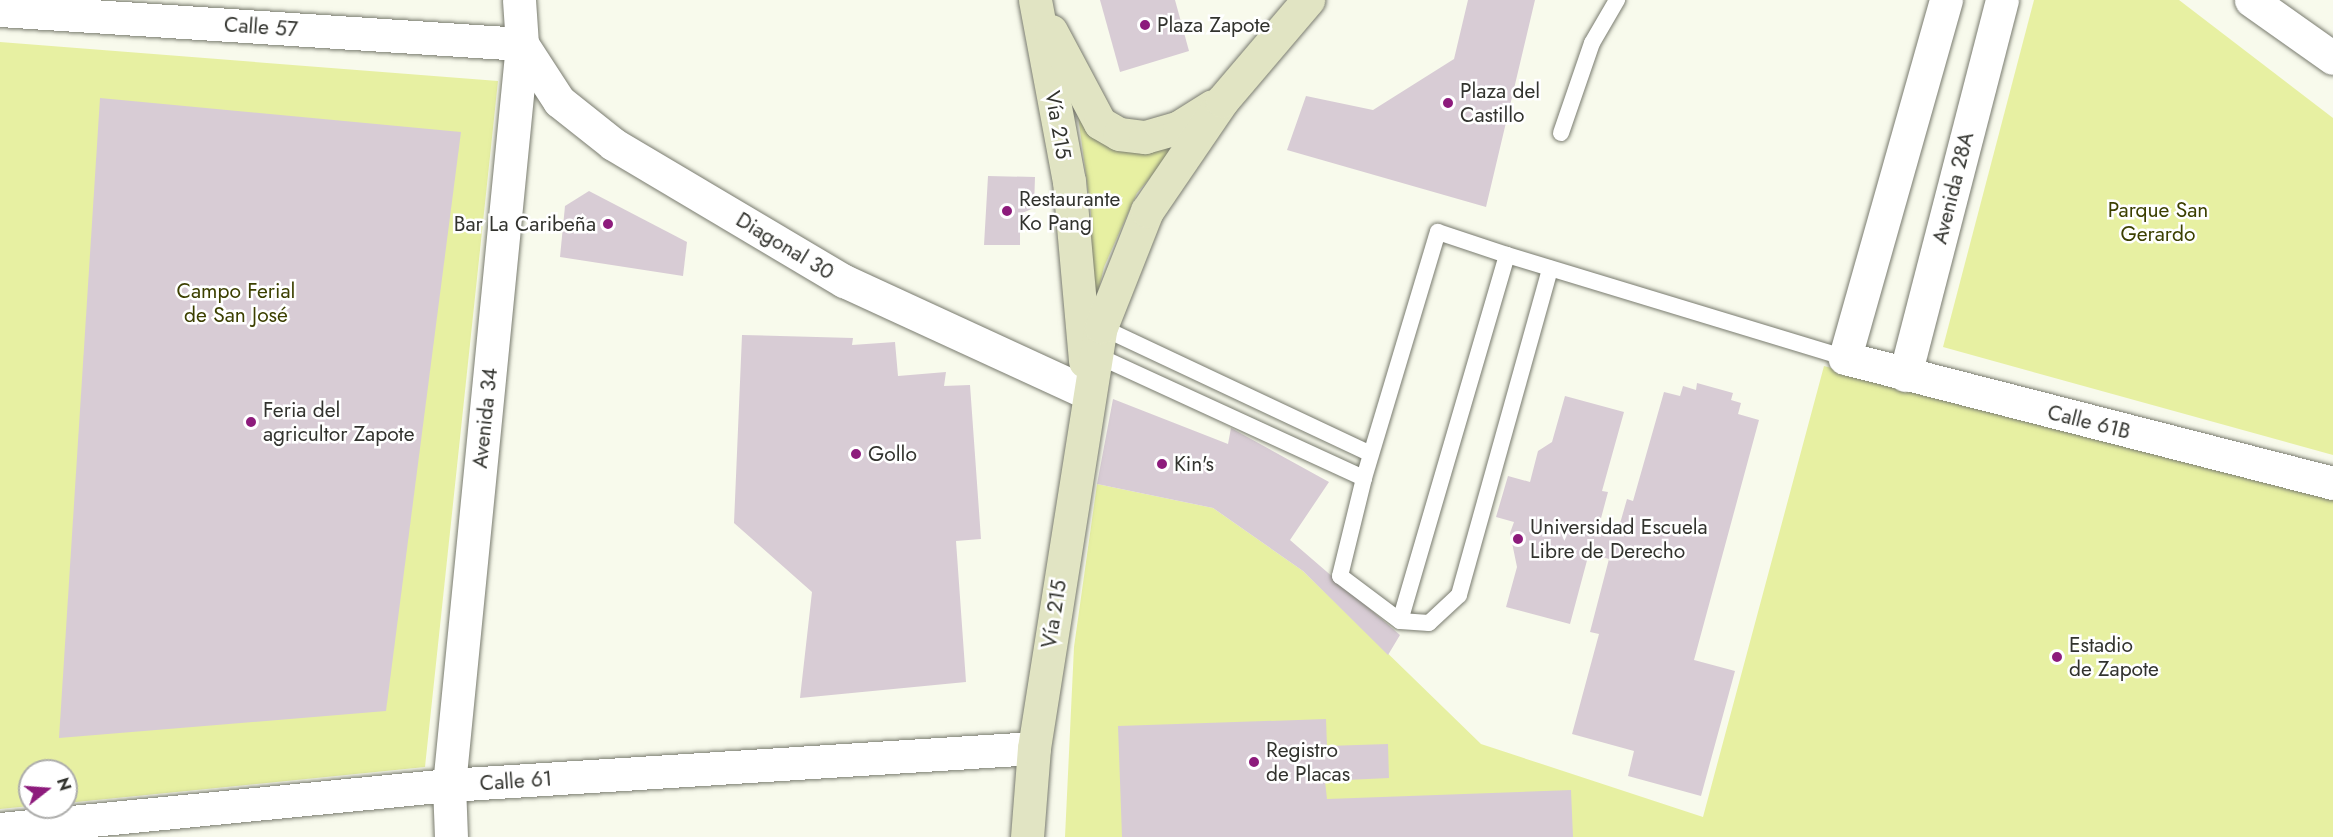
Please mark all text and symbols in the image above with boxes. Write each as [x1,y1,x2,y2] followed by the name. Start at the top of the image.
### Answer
[223,12,299,42] street label: Calle 57
[1157,12,1270,38] place label: Plaza Zapote
[1138,18,1152,32] marker: Plaza Zapote
[1460,78,1540,128] place label: Plaza del Castillo
[1040,89,1076,161] street label: Vía 215
[1441,96,1455,110] marker: Plaza del Castillo
[1927,129,1979,247] street label: Avenida 28A
[1019,186,1120,236] place label: Restaurante Ko Pang
[2108,197,2208,247] park label: Parque San Gerardo
[1000,204,1014,218] marker: Restaurante Ko Pang
[732,207,838,285] street label: Diagonal 30
[454,211,596,237] place label: Bar La Caribeña
[601,217,615,231] marker: Bar La Caribeña
[177,278,295,328] park label: Campo Ferial de San José
[467,366,503,470] street label: Avenida 34
[263,397,414,447] place label: Feria del agricultor Zapote
[2045,400,2133,444] street label: Calle 61B
[244,415,258,429] marker: Feria del agricultor Zapote
[868,441,917,467] place label: Gollo
[849,447,863,461] marker: Gollo
[1174,451,1214,477] place label: Kin's
[1155,457,1169,471] marker: Kin's
[1530,514,1708,564] place label: Universidad Escuela Libre de Derecho
[1511,532,1525,546] marker: Universidad Escuela Libre de Derecho
[1036,578,1072,650] street label: Vía 215
[2069,632,2159,682] place label: Estadio de Zapote
[2050,650,2064,664] marker: Estadio de Zapote
[1266,737,1350,787] place label: Registro de Placas
[1247,755,1261,769] marker: Registro de Placas
[18,759,78,819] north arrow
[479,766,553,796] street label: Calle 61
[51,775,77,794] text: N

